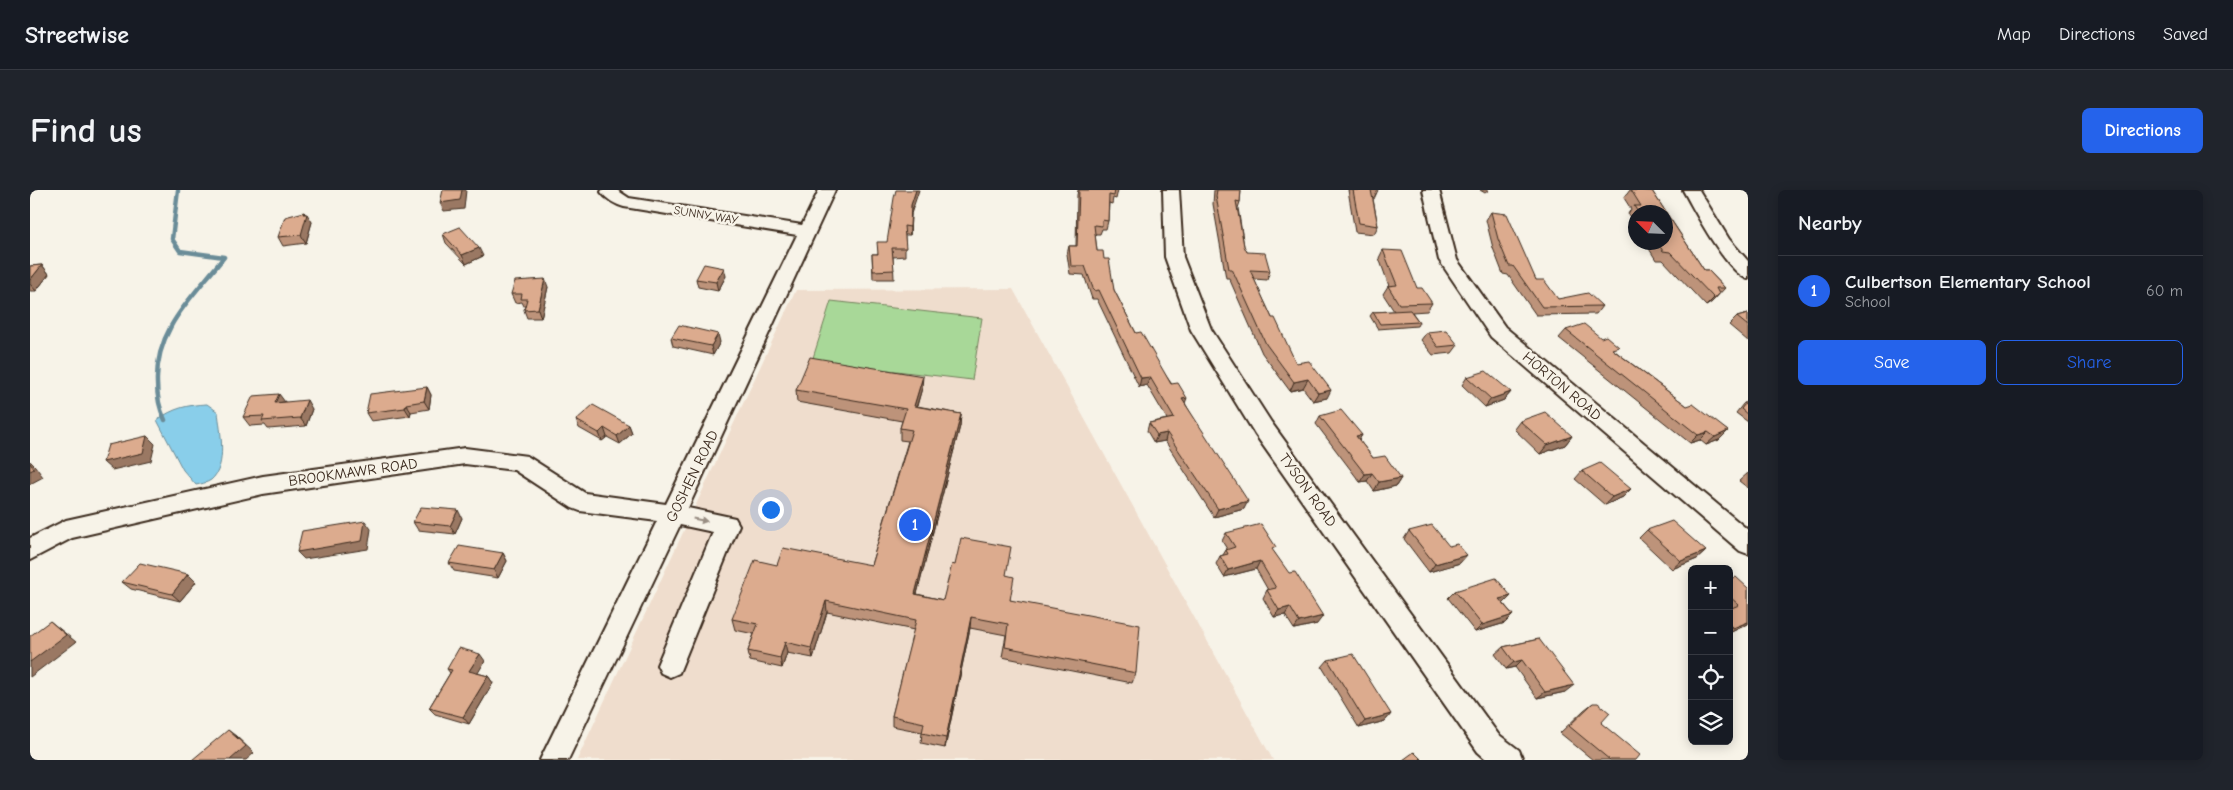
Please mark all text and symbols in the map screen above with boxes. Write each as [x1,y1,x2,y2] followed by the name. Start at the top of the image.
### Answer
[25,21,129,49] text: Streetwise
[1997,24,2031,45] text: Map
[2059,24,2135,45] text: Directions
[2163,24,2208,45] text: Saved
[2082,108,2203,153] button: Directions
[30,110,142,151] text: Find us
[673,203,740,227] street label: SUNNY WAY
[1628,205,1673,250] north arrow
[1798,211,1862,235] text: Nearby
[1845,271,2091,293] text: Culbertson Elementary School
[1811,282,1817,300] text: 1
[2146,282,2183,300] text: 60 m
[1845,293,1891,311] text: School
[1798,340,1986,385] button: Save
[1996,340,2183,385] button: Share
[1519,348,1605,424] street label: HORTON ROAD
[662,427,722,525] street label: GOSHEN ROAD
[1275,450,1341,530] street label: TYSON ROAD
[287,454,419,490] street label: BROOKMAWR ROAD
[758,497,784,523] your location
[899,506,931,544] pin: 1
[692,516,708,524] one-way arrow
[1688,565,1733,745] map controls
[1688,565,1733,610] button: +
[1688,610,1733,655] button: −
[1688,655,1733,700] button: locate
[1688,700,1733,745] button: layers

